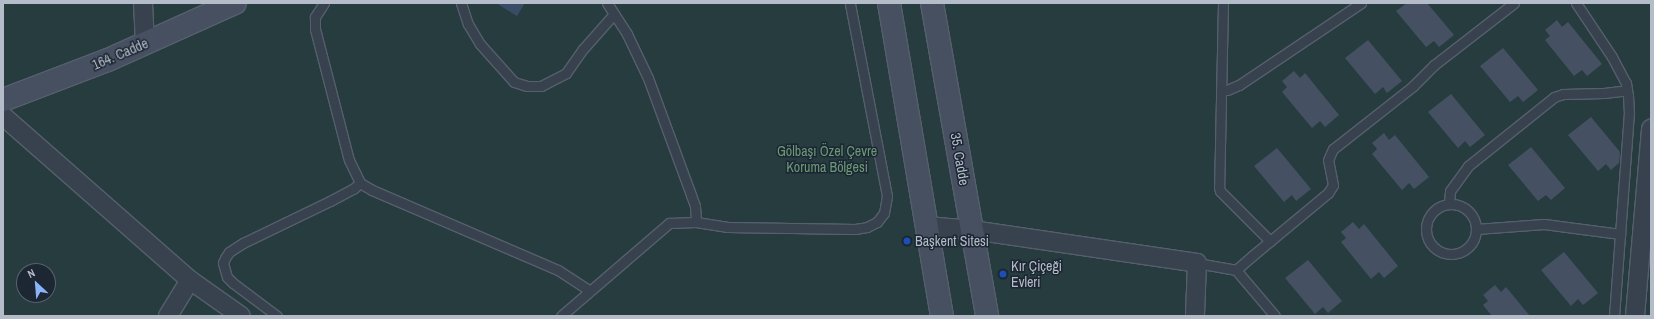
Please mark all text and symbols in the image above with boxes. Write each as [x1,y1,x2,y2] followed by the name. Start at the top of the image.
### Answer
[89,35,151,73] street label: 164. Cadde
[947,131,973,187] street label: 35. Cadde
[777,143,877,176] park label: Gölbaşı Özel Çevre Koruma Bölgesi
[915,233,989,249] place label: Başkent Sitesi
[902,236,912,246] marker: Başkent Sitesi
[1011,258,1062,290] place label: Kır Çiçeği Evleri
[16,263,56,303] north arrow
[25,265,37,281] text: N
[998,269,1008,279] marker: Kır Çiçeği Evleri

